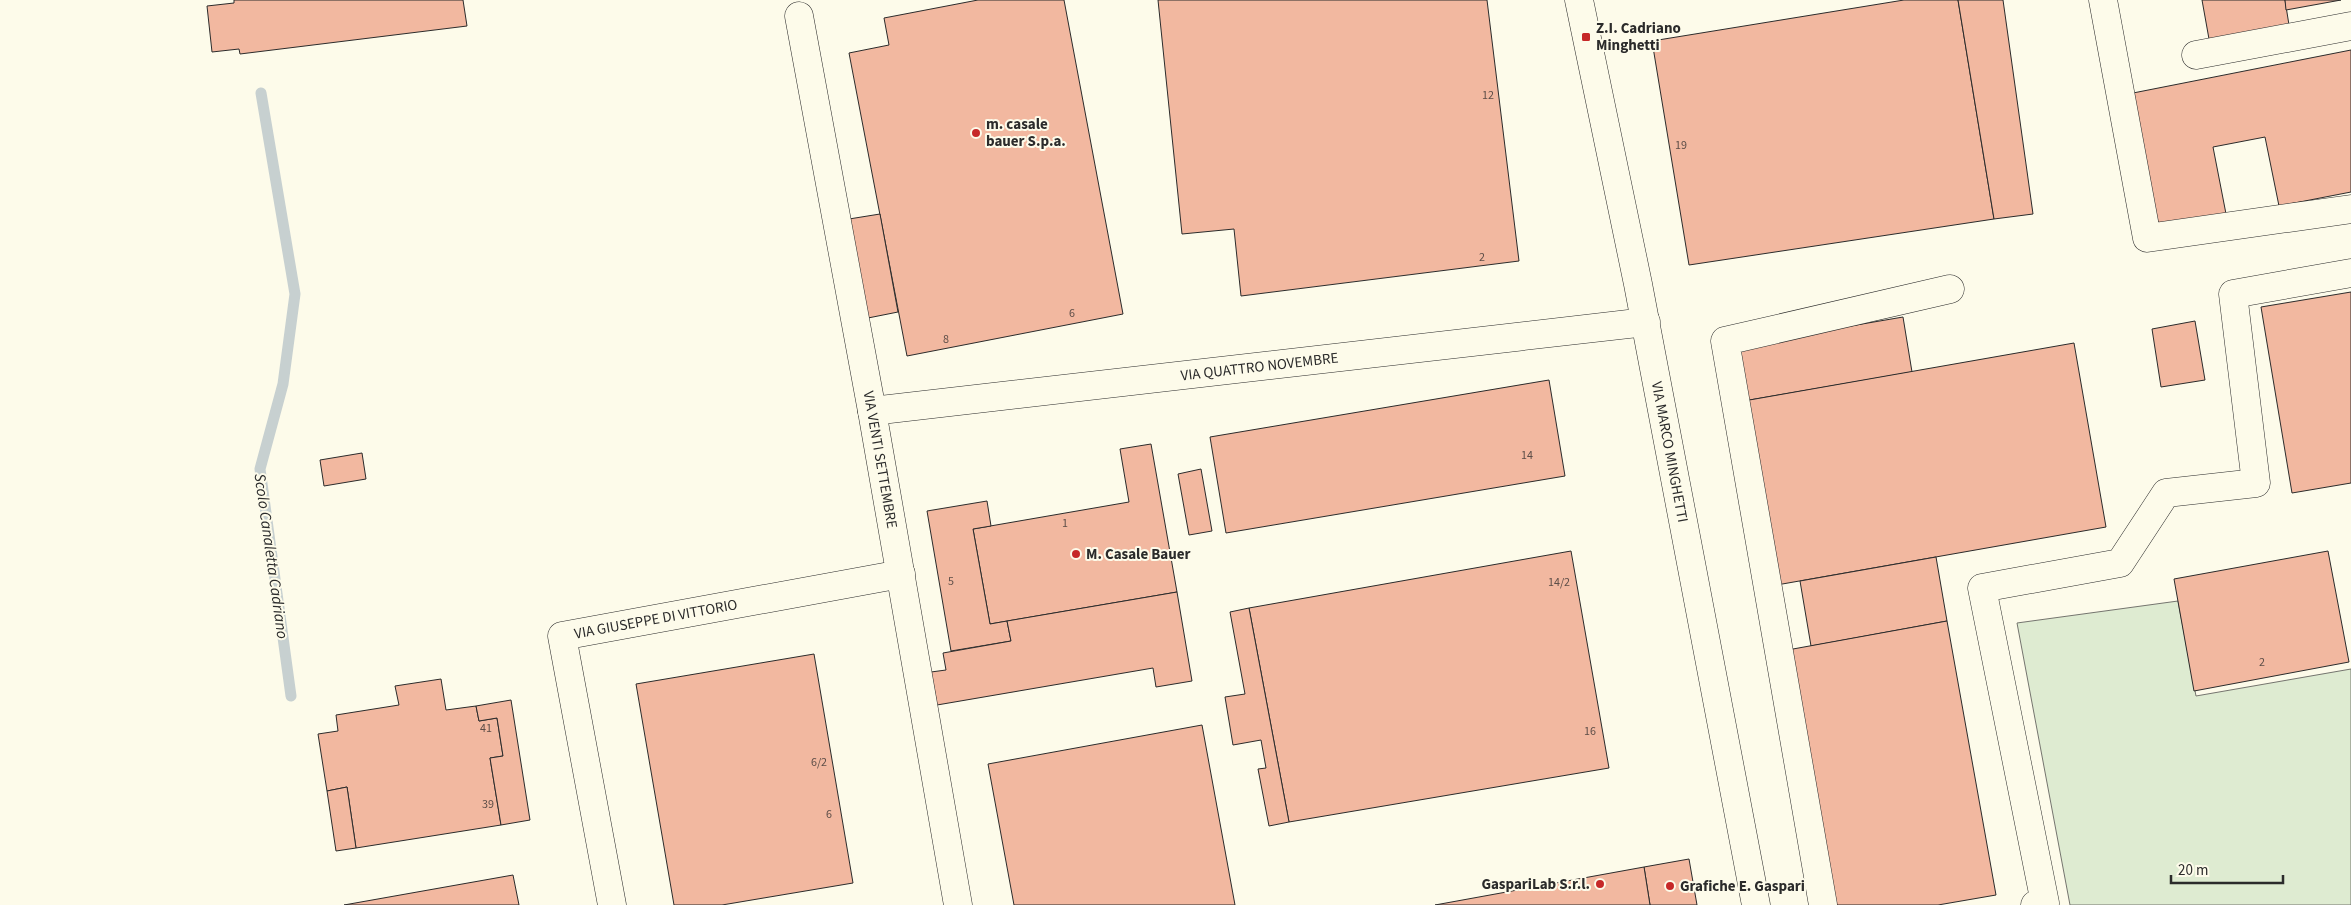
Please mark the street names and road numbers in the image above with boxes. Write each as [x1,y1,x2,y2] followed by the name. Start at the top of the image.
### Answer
[1180,347,1340,386] street label: VIA QUATTRO NOVEMBRE
[1646,380,1693,524] street label: VIA MARCO MINGHETTI
[857,389,902,530] street label: VIA VENTI SETTEMBRE
[573,594,739,645] street label: VIA GIUSEPPE DI VITTORIO

